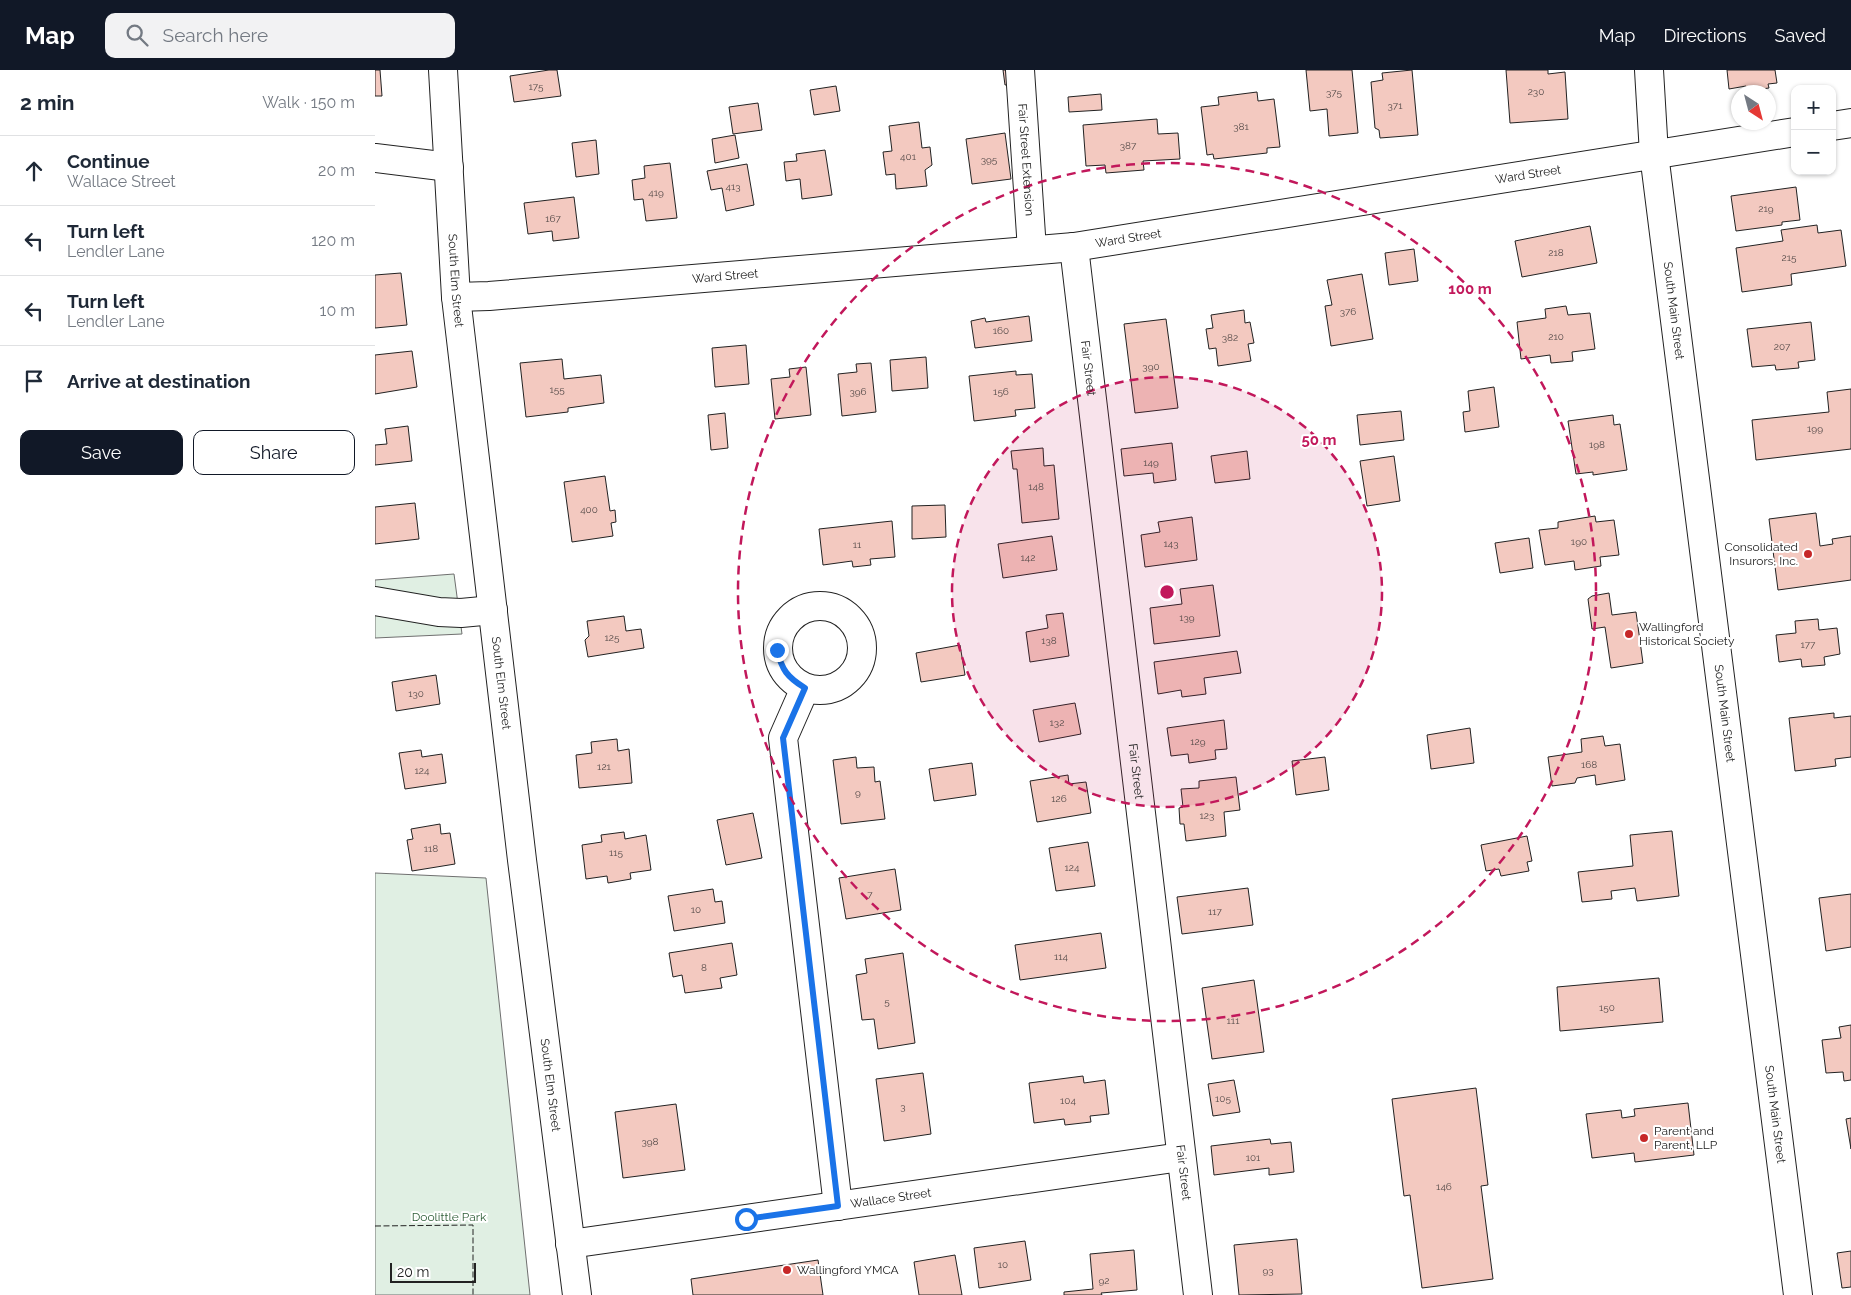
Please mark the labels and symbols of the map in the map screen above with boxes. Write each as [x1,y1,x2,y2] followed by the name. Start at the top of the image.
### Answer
[529,81,544,92] house number: 175
[1731,85,1776,130] north arrow
[1528,86,1544,97] house number: 230
[1326,87,1343,98] house number: 375
[1388,100,1403,111] house number: 371
[1015,103,1037,217] street label: Fair Street Extension
[1233,121,1249,132] house number: 381
[1120,140,1137,151] house number: 387
[900,151,917,162] house number: 401
[981,154,998,165] house number: 395
[1494,162,1562,187] street label: Ward Street
[725,181,741,192] house number: 413
[648,187,664,198] house number: 419
[1758,203,1774,214] house number: 219
[545,213,561,224] house number: 167
[1094,226,1162,250] street label: Ward Street
[445,233,466,328] street label: South Elm Street
[1548,247,1564,258] house number: 218
[1782,252,1797,263] house number: 215
[1661,261,1687,360] street label: South Main Street
[692,266,759,286] street label: Ward Street
[1448,280,1492,298] text: 100 m
[1340,306,1356,317] house number: 376
[993,325,1009,336] house number: 160
[1548,331,1564,342] house number: 210
[1222,332,1238,343] house number: 382
[1078,340,1099,397] street label: Fair Street
[1774,341,1791,352] house number: 207
[1142,361,1160,372] house number: 390
[549,384,565,395] house number: 155
[849,386,867,397] house number: 396
[993,386,1009,397] house number: 156
[1807,423,1823,434] house number: 199
[1301,431,1337,449] text: 50 m
[1589,439,1605,450] house number: 198
[1143,457,1159,468] house number: 149
[1028,481,1044,492] house number: 148
[580,504,598,515] house number: 400
[1571,536,1587,547] house number: 190
[1163,538,1179,549] house number: 143
[853,539,862,550] house number: 11
[1724,540,1798,568] place label: Consolidated Insurors, Inc.
[1802,548,1814,560] marker: Consolidated Insurors, Inc.
[1021,552,1035,563] house number: 142
[1158,583,1176,601] centre of rings
[1179,612,1195,623] house number: 139
[1639,620,1735,648] place label: Wallingford Historical Society
[1623,628,1635,640] marker: Wallingford Historical Society
[605,632,620,643] house number: 125
[1041,635,1057,646] house number: 138
[489,636,514,730] street label: South Elm Street
[766,639,789,662] route end
[1801,639,1816,650] house number: 177
[1711,664,1738,763] street label: South Main Street
[408,688,424,699] house number: 130
[1050,717,1064,728] house number: 132
[1190,736,1206,747] house number: 129
[1126,743,1146,800] street label: Fair Street
[1581,759,1597,770] house number: 168
[597,761,612,772] house number: 121
[415,765,430,776] house number: 124
[855,787,861,798] house number: 9
[1051,793,1067,804] house number: 126
[1200,810,1214,821] house number: 123
[424,843,438,854] house number: 118
[609,847,624,858] house number: 115
[1065,862,1080,873] house number: 124
[867,889,873,900] house number: 7
[691,904,701,915] house number: 10
[1208,906,1223,917] house number: 117
[1054,951,1069,962] house number: 114
[701,962,707,973] house number: 8
[884,996,890,1007] house number: 5
[1599,1002,1615,1013] house number: 150
[1227,1015,1240,1026] house number: 111
[538,1038,563,1132] street label: South Elm Street
[1762,1064,1788,1164] street label: South Main Street
[1215,1093,1231,1104] house number: 105
[1060,1095,1076,1106] house number: 104
[900,1101,906,1112] house number: 3
[1654,1124,1718,1152] place label: Parent and Parent, LLP
[1638,1132,1650,1144] marker: Parent and Parent, LLP
[641,1136,659,1147] house number: 398
[1173,1144,1194,1201] street label: Fair Street
[1246,1152,1261,1163] house number: 101
[1436,1181,1452,1192] house number: 146
[849,1186,932,1211] street label: Wallace Street
[735,1208,758,1231] route start
[412,1210,487,1224] park label: Doolittle Park
[998,1259,1008,1270] house number: 10
[390,1260,476,1283] scale bar
[797,1263,899,1277] place label: Wallingford YMCA
[781,1264,793,1276] marker: Wallingford YMCA
[1262,1265,1274,1276] house number: 93
[1098,1275,1110,1286] house number: 92

